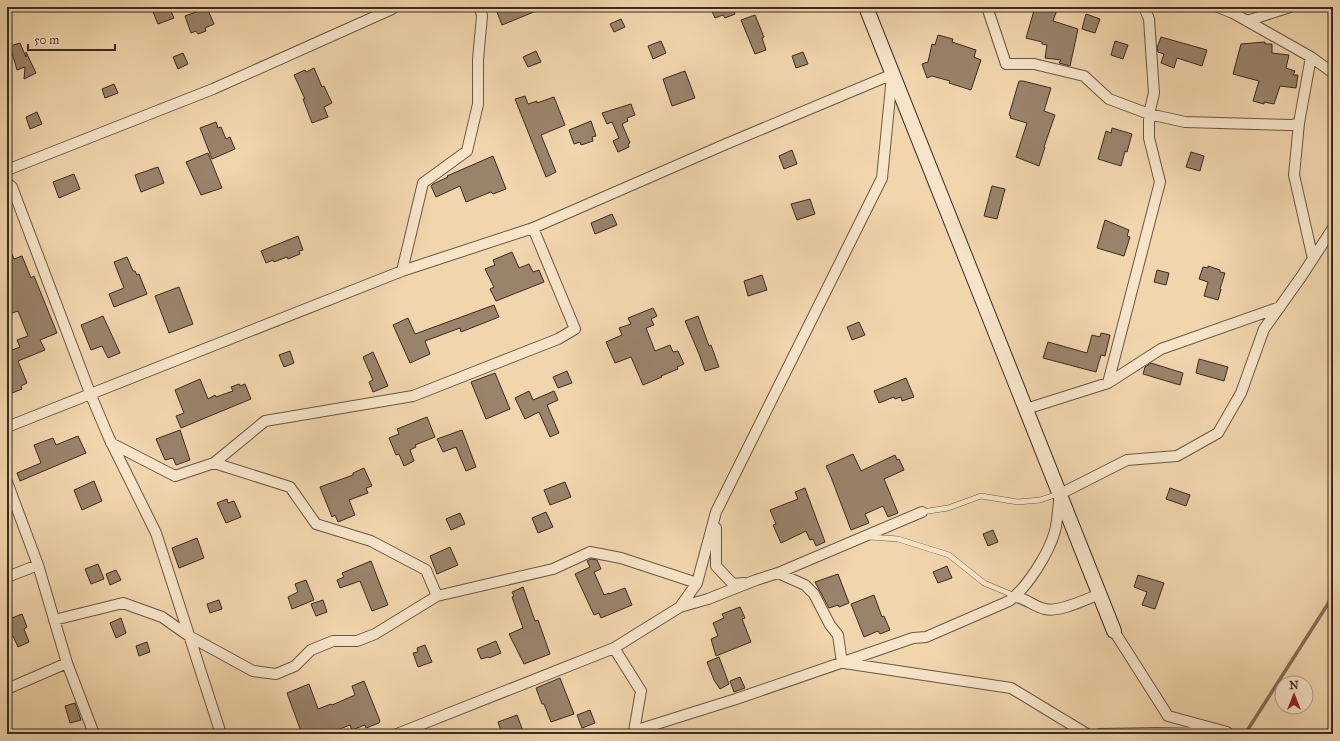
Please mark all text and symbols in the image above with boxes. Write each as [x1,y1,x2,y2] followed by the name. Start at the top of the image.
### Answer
[28,26,115,52] scale bar
[34,33,59,47] text: 50 m
[1274,675,1314,715] north arrow
[1289,679,1299,692] text: N

